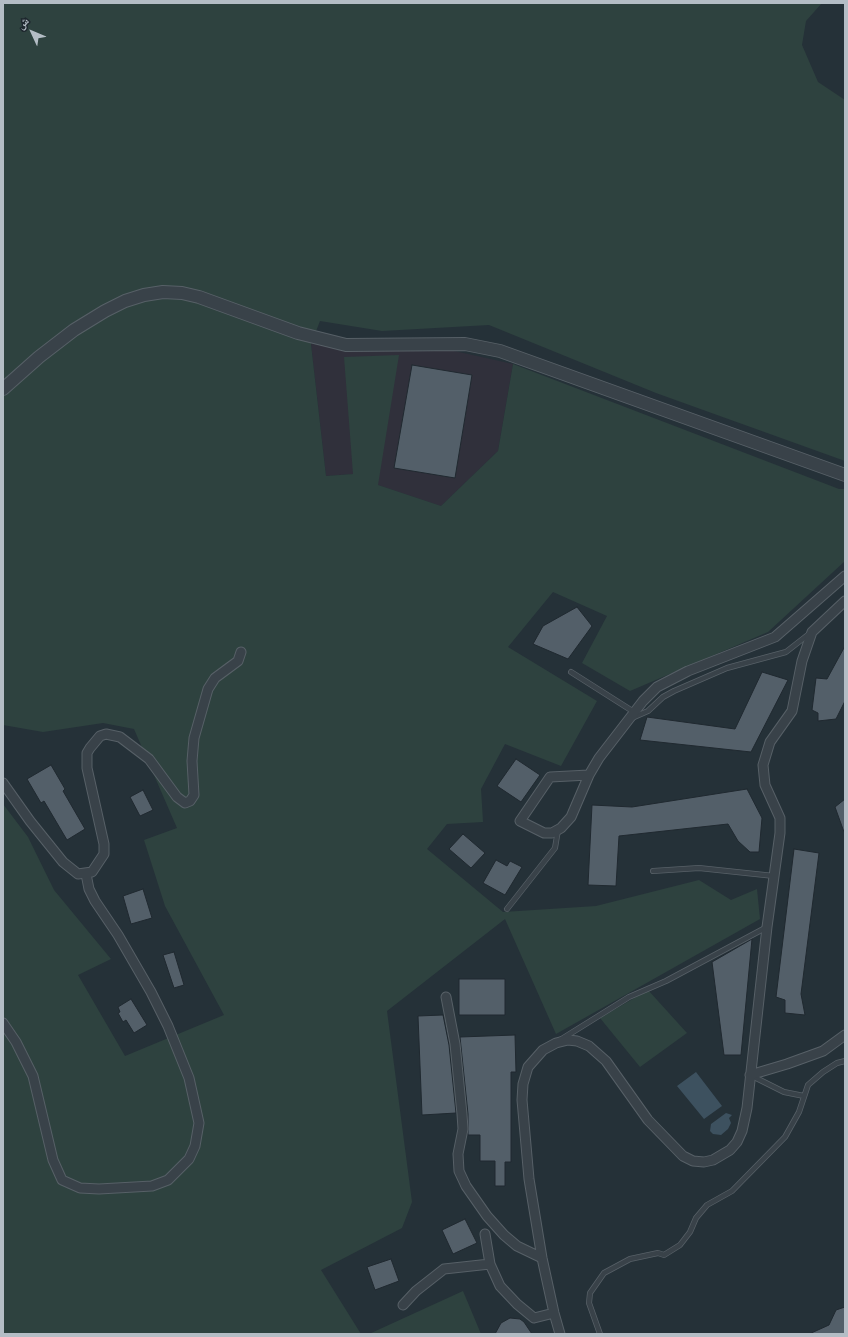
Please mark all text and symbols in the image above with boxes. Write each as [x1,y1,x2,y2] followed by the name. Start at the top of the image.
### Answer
[12,12,52,52] north arrow
[15,15,31,31] text: ش

